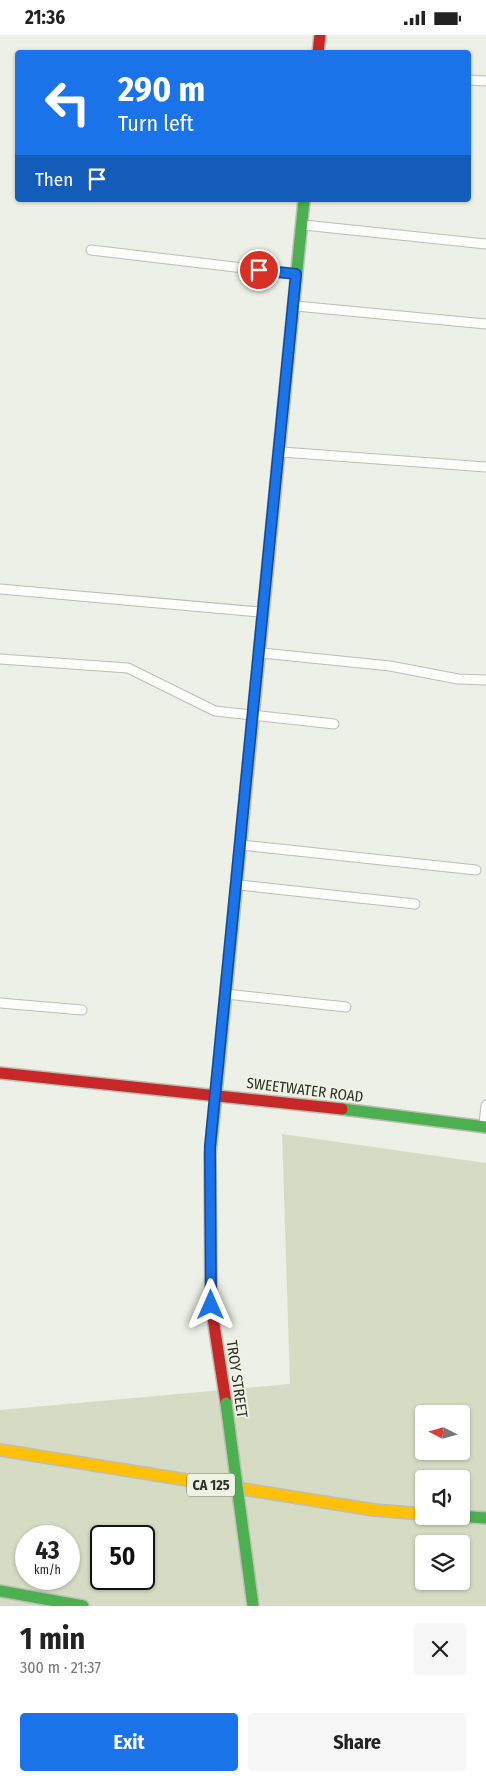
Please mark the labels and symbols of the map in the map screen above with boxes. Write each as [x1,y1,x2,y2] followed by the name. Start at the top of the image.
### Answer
[238,249,280,291] pin
[246,1074,364,1106] street label: SWEETWATER ROAD
[184,1278,236,1330] position arrow
[223,1339,251,1419] street label: TROY STREET
[415,1405,470,1460] north arrow
[187,1473,235,1497] road number: CA 125
[90,1525,155,1590] speed limit sign: 50

